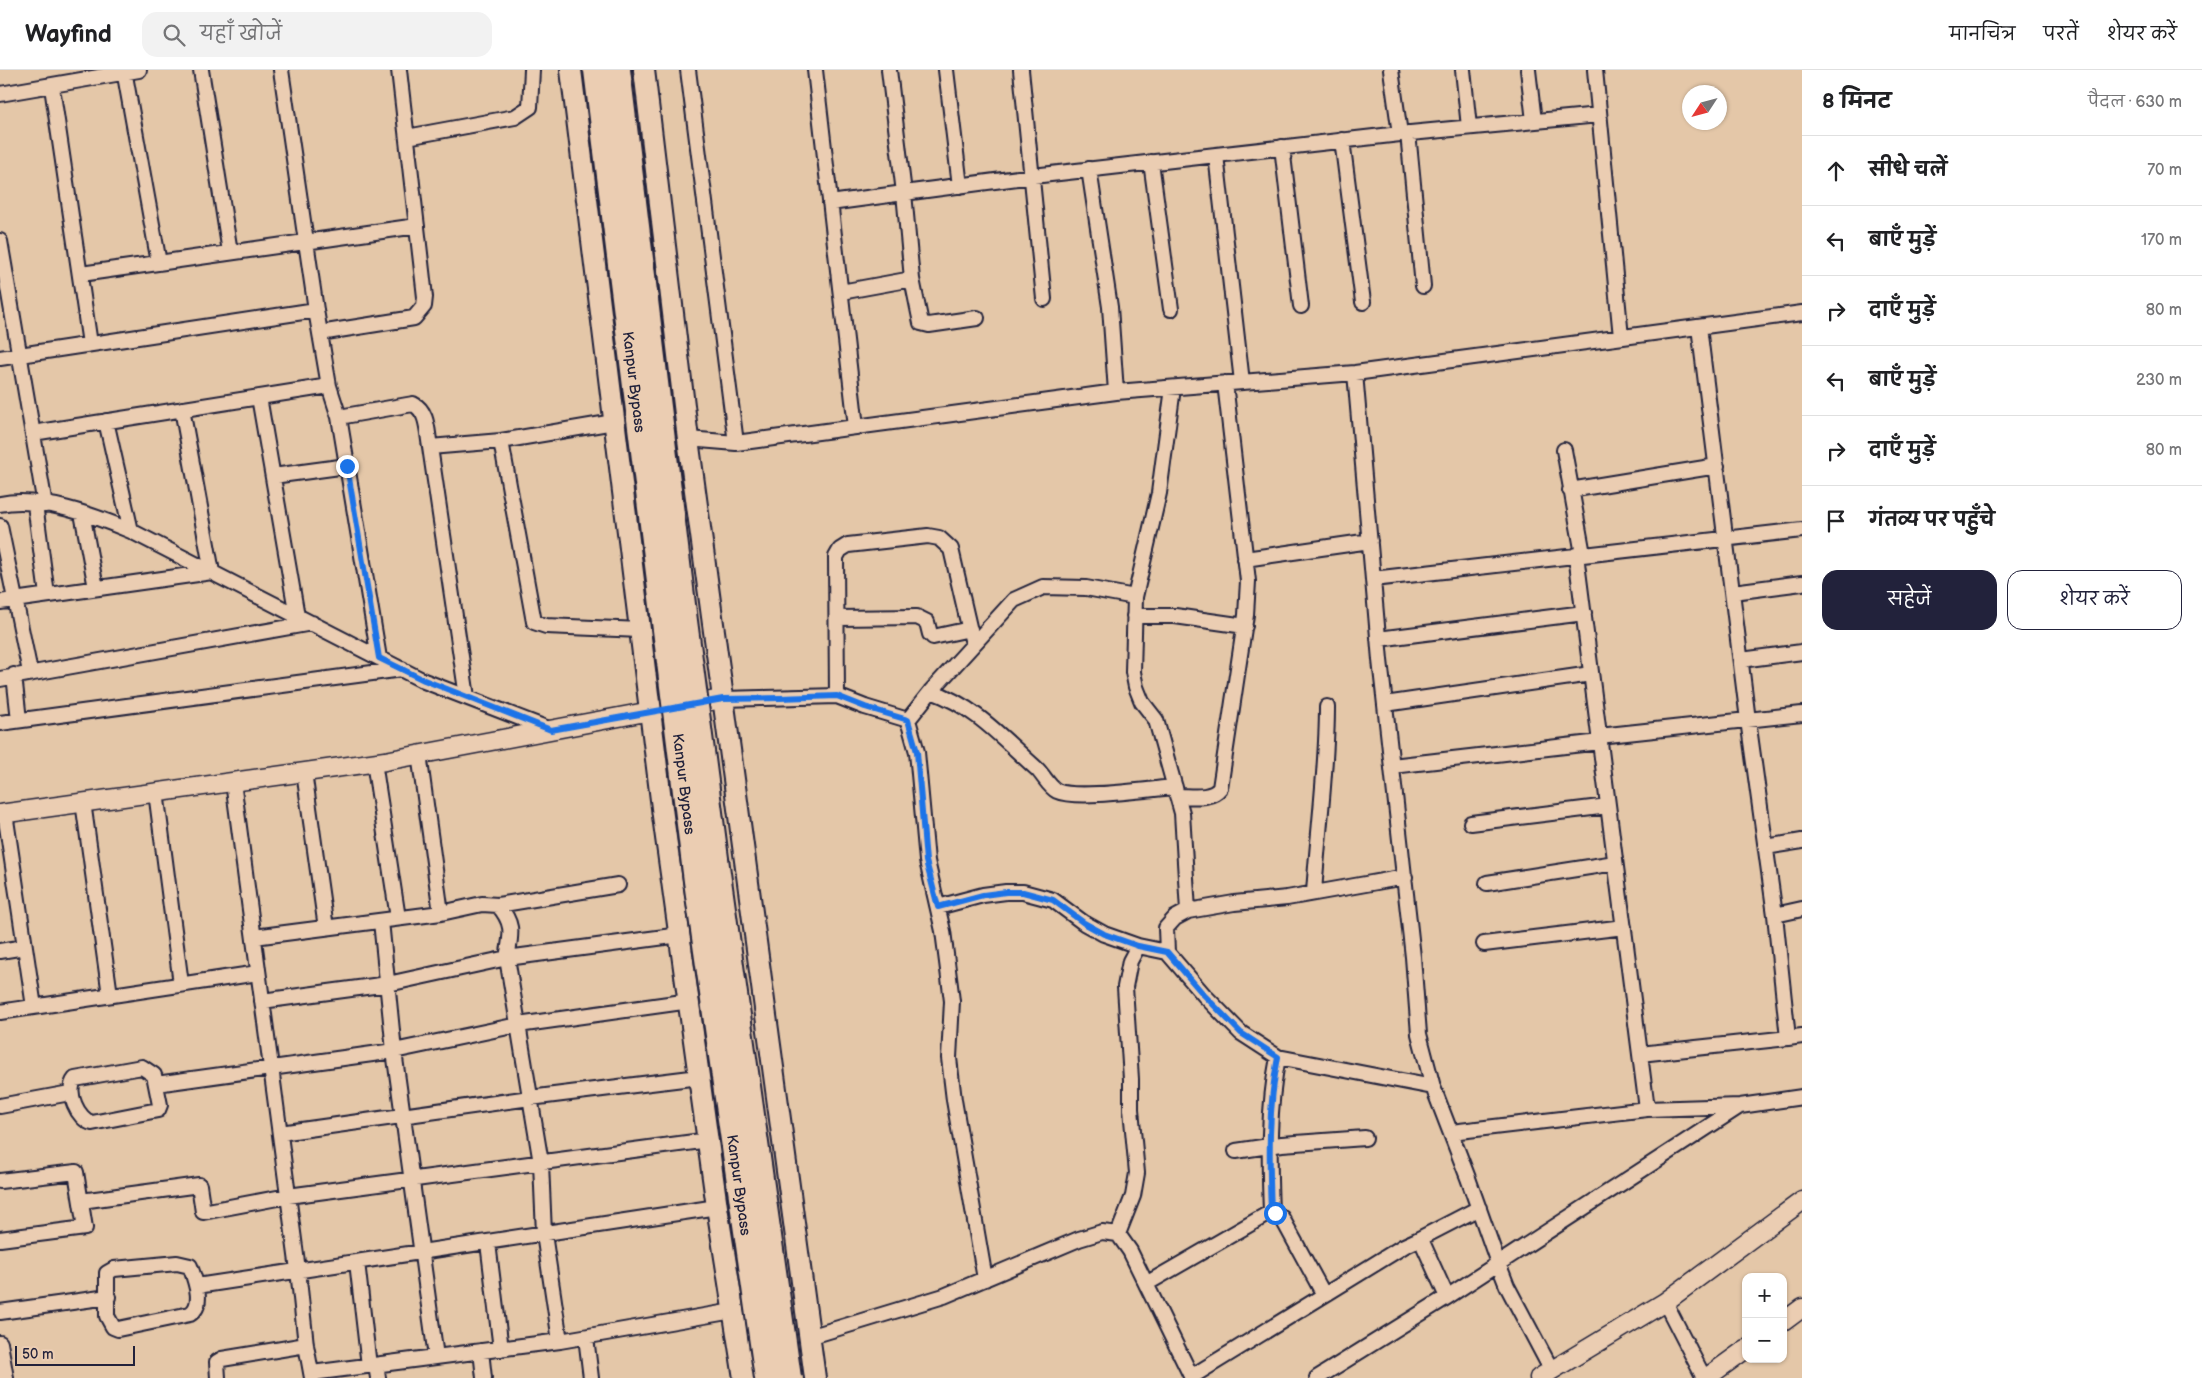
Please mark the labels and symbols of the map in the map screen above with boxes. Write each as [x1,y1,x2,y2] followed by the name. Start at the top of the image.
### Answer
[1682,85,1727,130] north arrow
[618,330,649,434] street label: Kanpur Bypass
[336,455,359,478] route end
[668,732,699,836] street label: Kanpur Bypass
[722,1133,755,1237] street label: Kanpur Bypass
[1264,1202,1287,1225] route start
[15,1343,135,1366] scale bar

